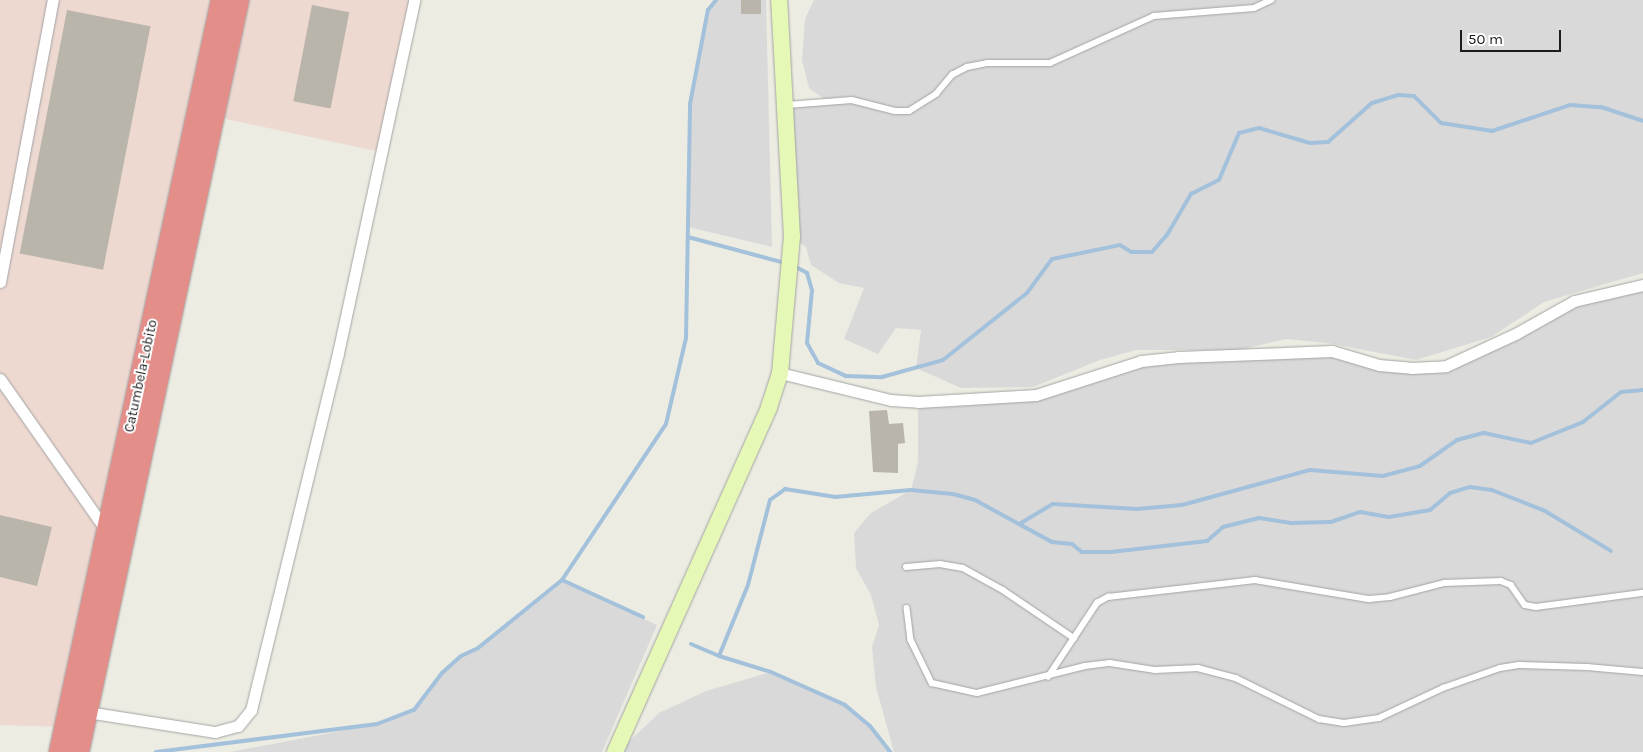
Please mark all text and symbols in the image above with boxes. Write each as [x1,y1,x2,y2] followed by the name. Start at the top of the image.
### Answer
[1463,20,1564,52] scale bar
[1468,30,1503,48] text: 50 m
[121,318,161,434] street label: Catumbela-Lobito

